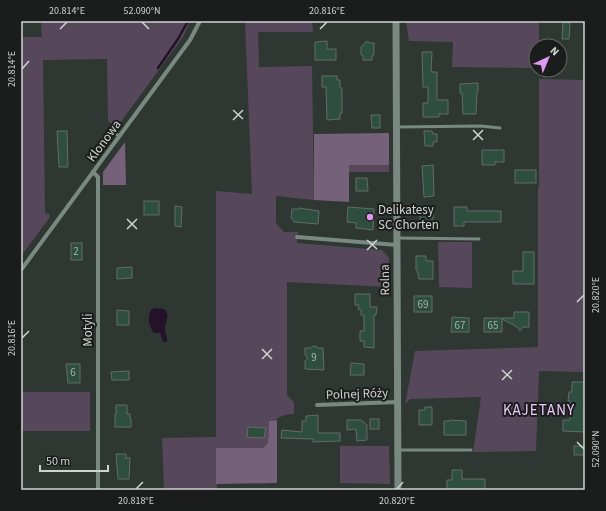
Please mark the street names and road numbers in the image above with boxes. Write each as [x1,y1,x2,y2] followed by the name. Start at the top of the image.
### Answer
[83,116,125,166] street label: Klonowa
[376,264,394,296] street label: Rolna
[79,313,97,347] street label: Motyli
[325,384,389,404] street label: Polnej Róży

